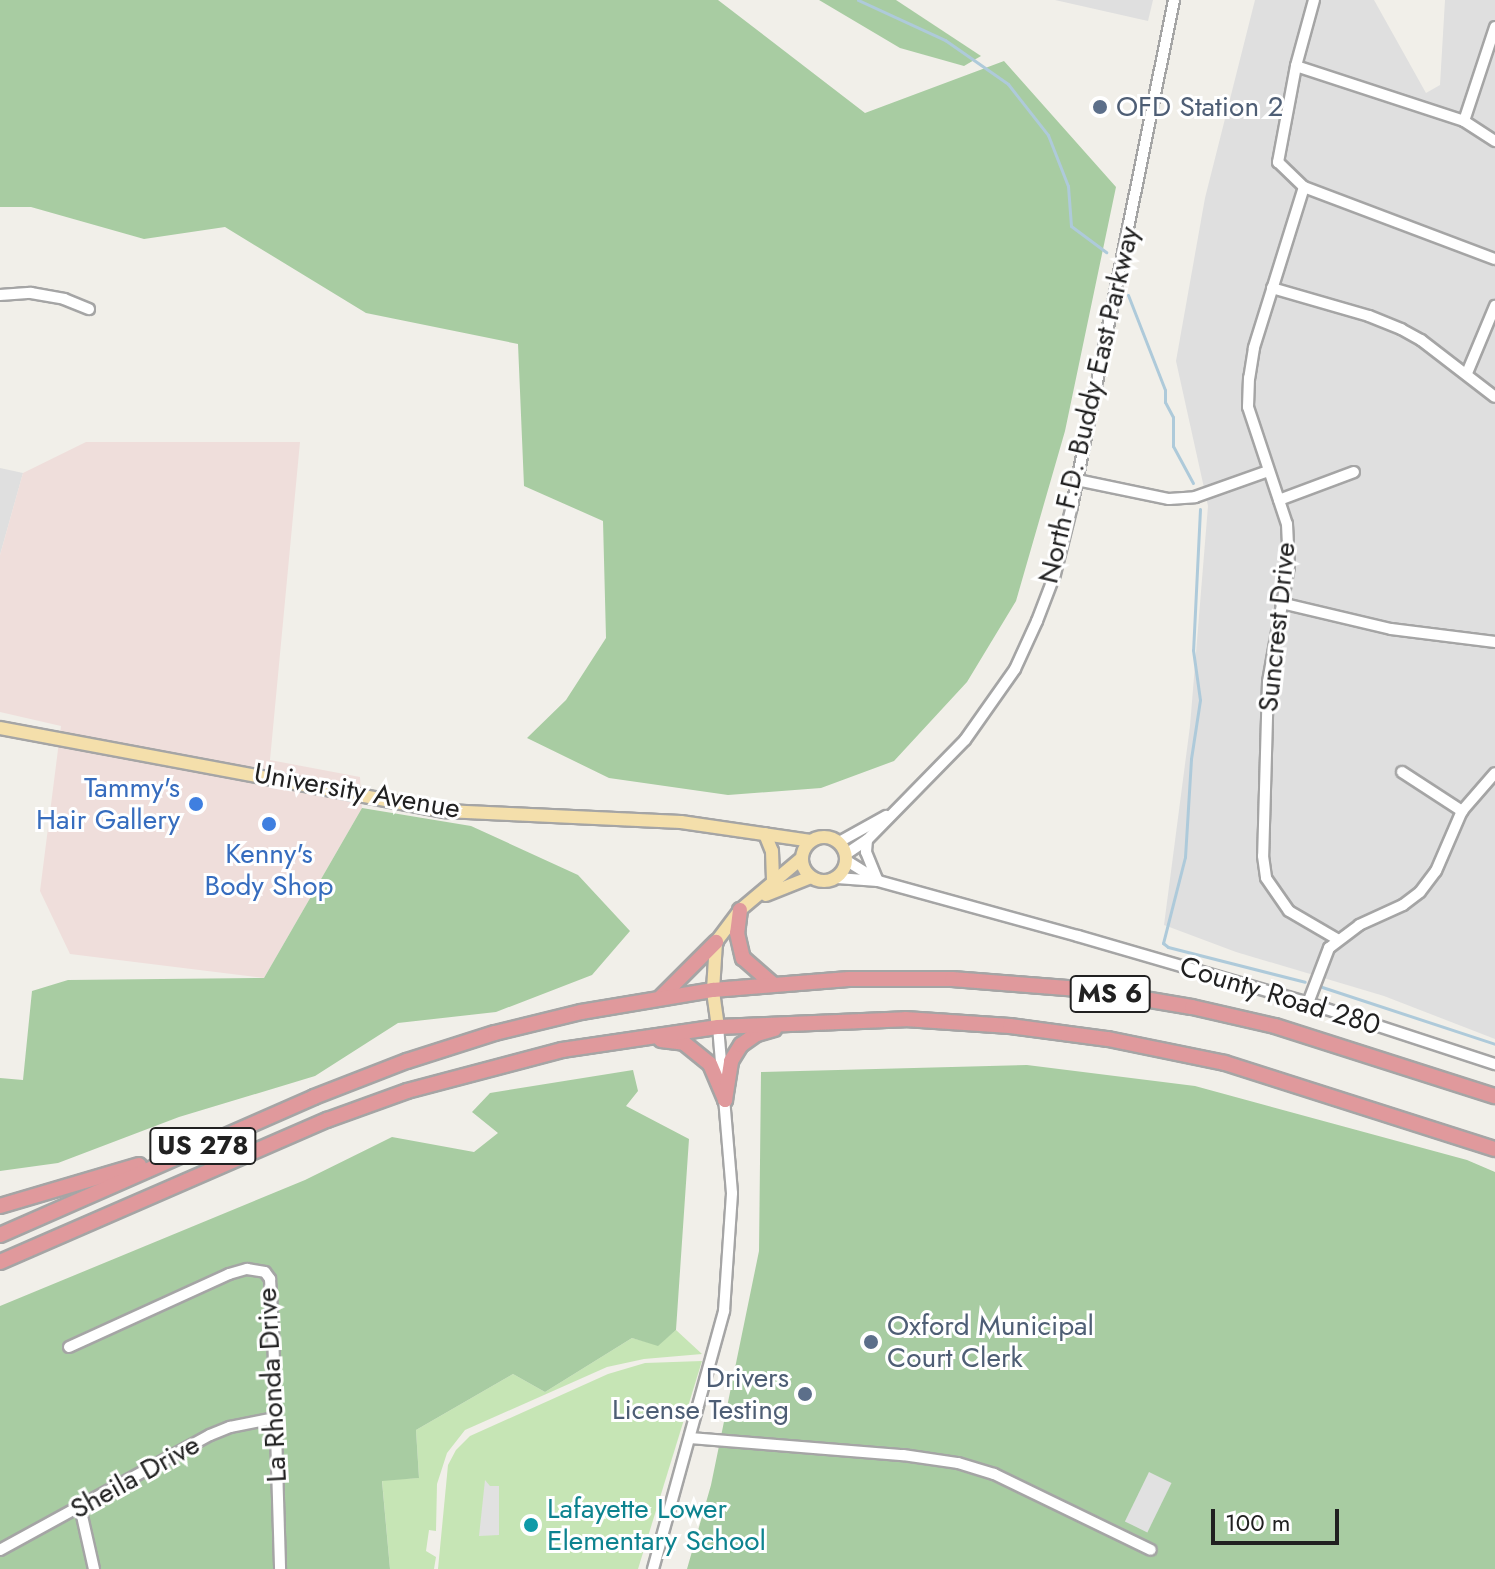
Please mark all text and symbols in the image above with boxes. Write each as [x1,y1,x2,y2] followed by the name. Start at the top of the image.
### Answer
[1116,90,1283,124] place label: OFD Station 2
[1091,98,1109,116] marker: OFD Station 2
[1032,223,1146,587] street label: North F.D. Buddy East Parkway
[1251,541,1303,713] street label: Suncrest Drive
[251,756,463,826] street label: University Avenue
[36,771,180,837] place label: Tammy's Hair Gallery
[187,795,205,813] marker: Tammy's Hair Gallery
[260,815,278,833] marker: Kenny's Body Shop
[205,837,333,903] place label: Kenny's Body Shop
[1176,950,1384,1042] street label: County Road 280
[1068,972,1152,1016] road number: MS 6
[149,1124,257,1168] road number: US 278
[250,1287,294,1483] street label: La Rhonda Drive
[887,1309,1094,1375] place label: Oxford Municipal Court Clerk
[862,1333,880,1351] marker: Oxford Municipal Court Clerk
[612,1361,789,1427] place label: Drivers License Testing
[796,1385,814,1403] marker: Drivers License Testing
[65,1428,205,1526] street label: Sheila Drive
[547,1492,766,1558] place label: Lafayette Lower Elementary School
[1215,1493,1343,1543] scale bar
[1225,1505,1291,1540] text: 100 m
[522,1516,540,1534] marker: Lafayette Lower Elementary School

